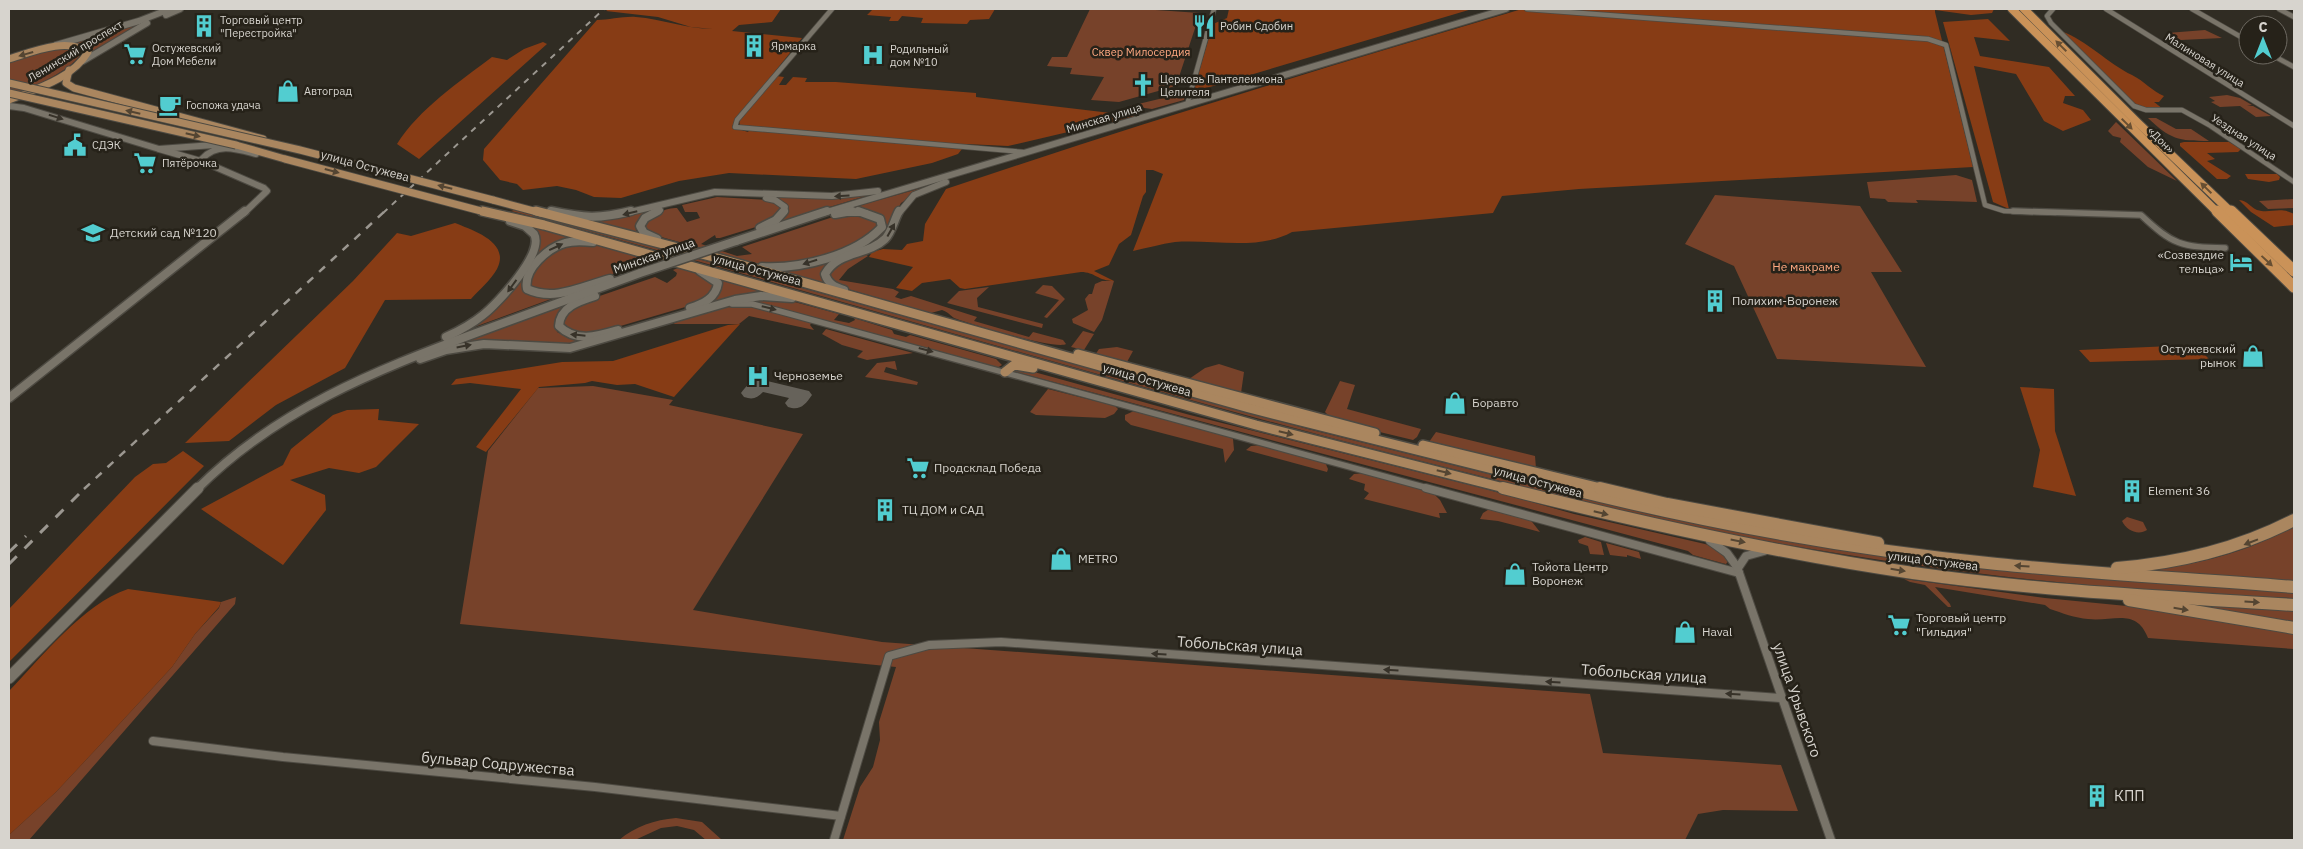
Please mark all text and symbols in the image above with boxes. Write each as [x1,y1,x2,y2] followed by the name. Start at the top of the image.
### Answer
[191,13,217,39] building icon: Торговый центр "Перестройка"
[220,13,303,40] place label: Торговый центр "Перестройка"
[1191,13,1217,39] restaurant icon: Робин Сдобин
[2238,15,2288,65] north arrow
[25,17,125,85] street label: Ленинский проспект
[2258,18,2268,36] text: С
[1220,19,1293,33] place label: Робин Сдобин
[2163,30,2247,90] street label: Малиновая улица
[741,33,767,59] building icon: Ярмарка
[771,39,816,53] place label: Ярмарка
[2055,40,2067,52] one-way arrow
[122,41,148,67] supermarket icon: Остужевский Дом Мебели
[152,41,221,68] place label: Остужевский Дом Мебели
[860,42,886,68] hospital icon: Родильный дом №10
[890,42,948,69] place label: Родильный дом №10
[1092,45,1190,59] park label: Сквер Милосердия
[18,50,34,58] one-way arrow
[1130,72,1156,98] church icon: Церковь Пантелеимона Целителя
[1160,72,1283,99] place label: Церковь Пантелеимона Целителя
[275,78,301,104] shop icon: Автоград
[304,84,353,98] place label: Автоград
[157,92,183,118] cafe icon: Госпожа удача
[186,98,261,112] place label: Госпожа удача
[1065,100,1144,136] street label: Минская улица
[125,108,140,116] one-way arrow
[2209,111,2279,163] street label: Уездная улица
[48,114,63,122] one-way arrow
[2121,118,2133,130] one-way arrow
[2145,124,2177,156] street label: «Дон»
[185,131,200,139] one-way arrow
[62,132,88,158] public building icon: СДЭК
[92,138,121,152] place label: СДЭК
[319,146,412,185] street label: улица Остужева
[132,150,158,176] supermarket icon: Пятёрочка
[162,156,217,170] place label: Пятёрочка
[324,167,339,175] one-way arrow
[2201,182,2213,194] one-way arrow
[438,183,453,191] one-way arrow
[834,192,850,200] one-way arrow
[622,209,637,217] one-way arrow
[80,220,106,246] school or university icon: Детский сад №120
[886,224,895,237] one-way arrow
[110,225,217,240] place label: Детский сад №120
[611,234,697,277] street label: Минская улица
[549,243,563,251] one-way arrow
[2158,247,2224,276] place label: «Созвездие тельца»
[2228,249,2254,275] hotel icon: «Созвездие тельца»
[711,250,804,289] street label: улица Остужева
[2260,255,2272,267] one-way arrow
[802,258,817,266] one-way arrow
[1772,259,1840,274] park label: Не макраме
[506,279,517,292] one-way arrow
[1702,288,1728,314] building icon: Полихим-Воронеж
[1732,293,1838,308] place label: Полихим-Воронеж
[761,304,776,312] one-way arrow
[569,331,585,339] one-way arrow
[2161,341,2236,370] place label: Остужевский рынок
[457,342,473,350] one-way arrow
[2240,343,2266,369] shop icon: Остужевский рынок
[918,347,933,355] one-way arrow
[1101,360,1194,399] street label: улица Остужева
[745,363,771,389] hospital icon: Черноземье
[774,368,843,383] place label: Черноземье
[1442,390,1468,416] shop icon: Боравто
[1472,395,1519,410] place label: Боравто
[1279,429,1294,437] one-way arrow
[905,455,931,481] supermarket icon: Продсклад Победа
[934,460,1042,475] place label: Продсклад Победа
[1492,462,1585,501] street label: улица Остужева
[1437,468,1452,476] one-way arrow
[2119,478,2145,504] building icon: Element 36
[2148,483,2210,498] place label: Element 36
[872,497,898,523] building icon: ТЦ ДОМ и САД
[902,502,984,517] place label: ТЦ ДОМ и САД
[1594,509,1609,517] one-way arrow
[1731,538,1747,546] one-way arrow
[2243,539,2258,546] one-way arrow
[1048,546,1074,572] shop icon: METRO
[1887,548,1980,574] street label: улица Остужева
[1078,551,1118,566] place label: METRO
[1532,559,1608,588] place label: Тойота Центр Воронеж
[1502,561,1528,587] shop icon: Тойота Центр Воронеж
[2014,561,2030,569] one-way arrow
[1890,567,1906,575] one-way arrow
[2244,599,2260,607] one-way arrow
[2174,605,2190,613] one-way arrow
[1916,610,2006,639] place label: Торговый центр "Гильдия"
[1886,612,1912,638] supermarket icon: Торговый центр "Гильдия"
[1672,619,1698,645] shop icon: Haval
[1702,624,1732,639] place label: Haval
[1177,632,1304,659] street label: Тобольская улица
[1769,640,1826,760] street label: улица Урывского
[1151,650,1167,658] one-way arrow
[1581,660,1708,687] street label: Тобольская улица
[1383,666,1399,674] one-way arrow
[1545,677,1561,685] one-way arrow
[1724,690,1740,698] one-way arrow
[421,747,575,780] street label: бульвар Содружества
[2084,783,2110,809] building icon: КПП
[2114,786,2145,805] place label: КПП

